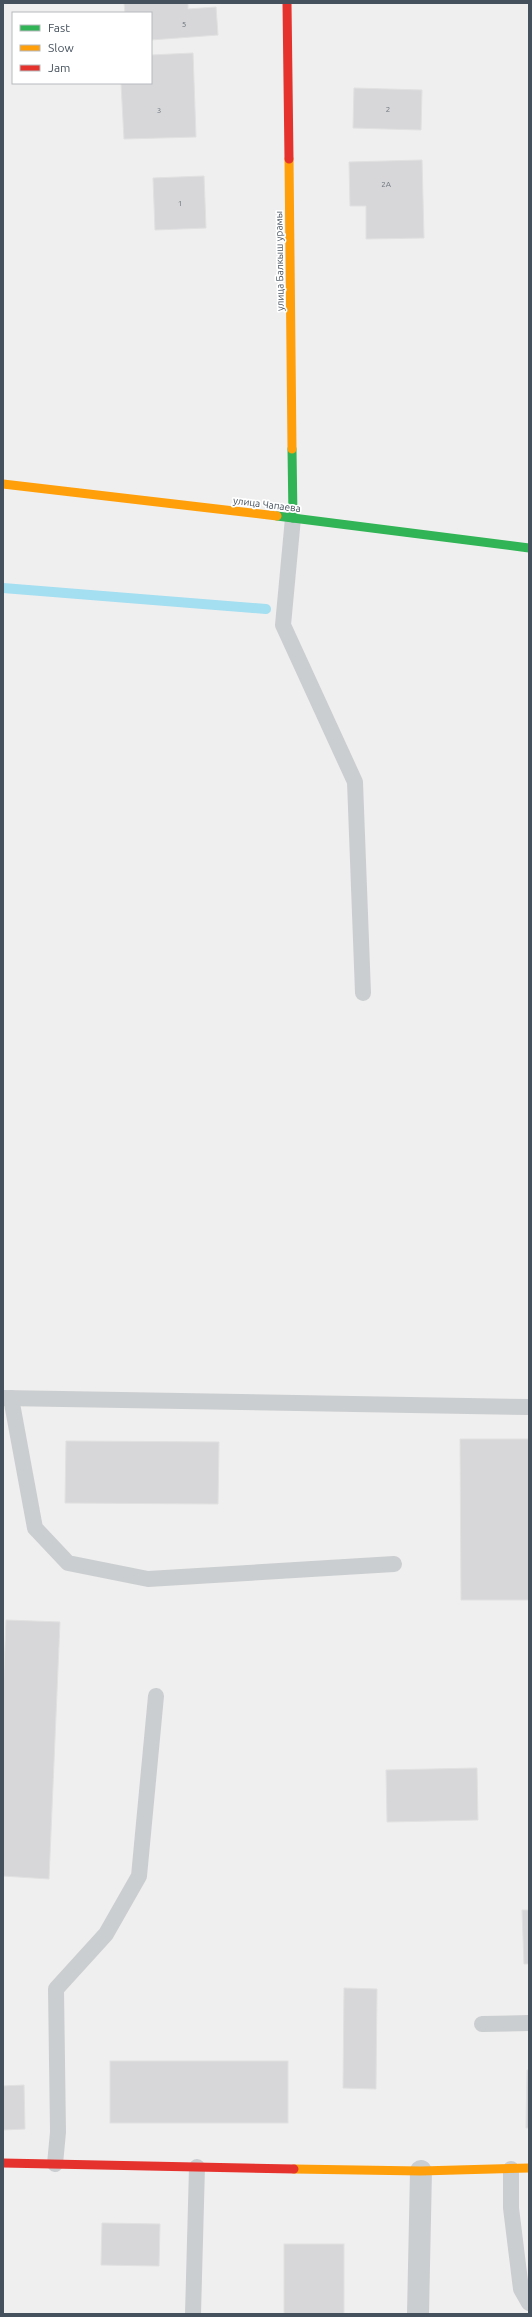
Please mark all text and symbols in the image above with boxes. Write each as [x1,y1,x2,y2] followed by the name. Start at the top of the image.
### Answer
[12,12,152,84] legend
[182,20,186,29] house number: 5
[48,21,70,34] text: Fast
[48,41,74,54] text: Slow
[48,61,70,74] text: Jam
[386,105,390,114] house number: 2
[157,106,161,115] house number: 3
[381,180,392,189] house number: 2А
[178,199,182,208] house number: 1
[273,211,286,311] street label: улица Балкыш урамы
[233,495,301,514] street label: улица Чапаева

